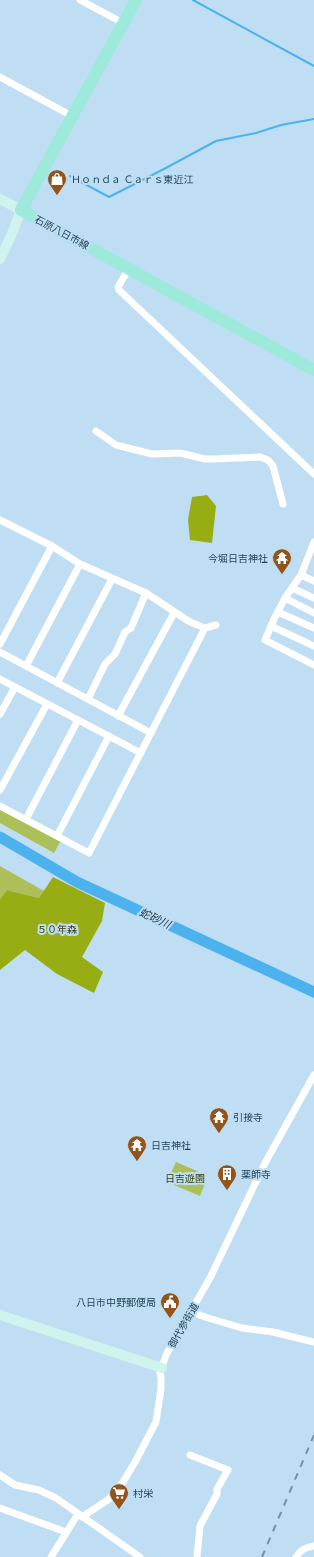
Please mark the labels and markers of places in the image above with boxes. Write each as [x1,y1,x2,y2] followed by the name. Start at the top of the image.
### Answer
[46,168,68,196] shop icon: Ｈｏｎｄａ Ｃａｒｓ東近江
[71,172,194,186] place label: Ｈｏｎｄａ Ｃａｒｓ東近江
[271,547,293,575] temple icon: 今堀日吉神社
[208,551,268,565] place label: 今堀日吉神社
[208,1106,230,1134] temple icon: 引接寺
[233,1110,263,1124] place label: 引接寺
[126,1134,148,1162] temple icon: 日吉神社
[151,1138,191,1152] place label: 日吉神社
[216,1163,238,1191] building icon: 薬師寺
[241,1167,271,1181] place label: 薬師寺
[159,1291,181,1319] public building icon: 八日市中野郵便局
[76,1295,156,1309] place label: 八日市中野郵便局
[108,1482,130,1510] supermarket icon: 村栄
[133,1486,154,1500] place label: 村栄

